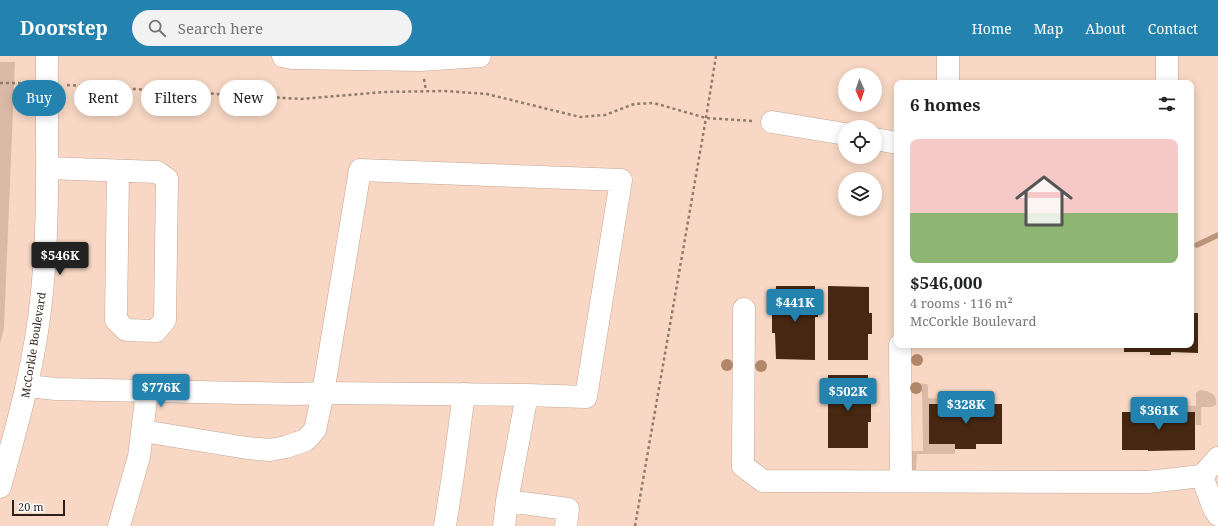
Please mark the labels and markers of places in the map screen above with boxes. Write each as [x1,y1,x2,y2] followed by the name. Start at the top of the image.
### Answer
[32,242,88,276] pin: $546K
[767,289,823,323] pin: $441K
[133,374,189,408] pin: $776K
[820,378,876,412] pin: $502K
[938,391,994,425] pin: $328K
[1131,397,1187,431] pin: $361K

